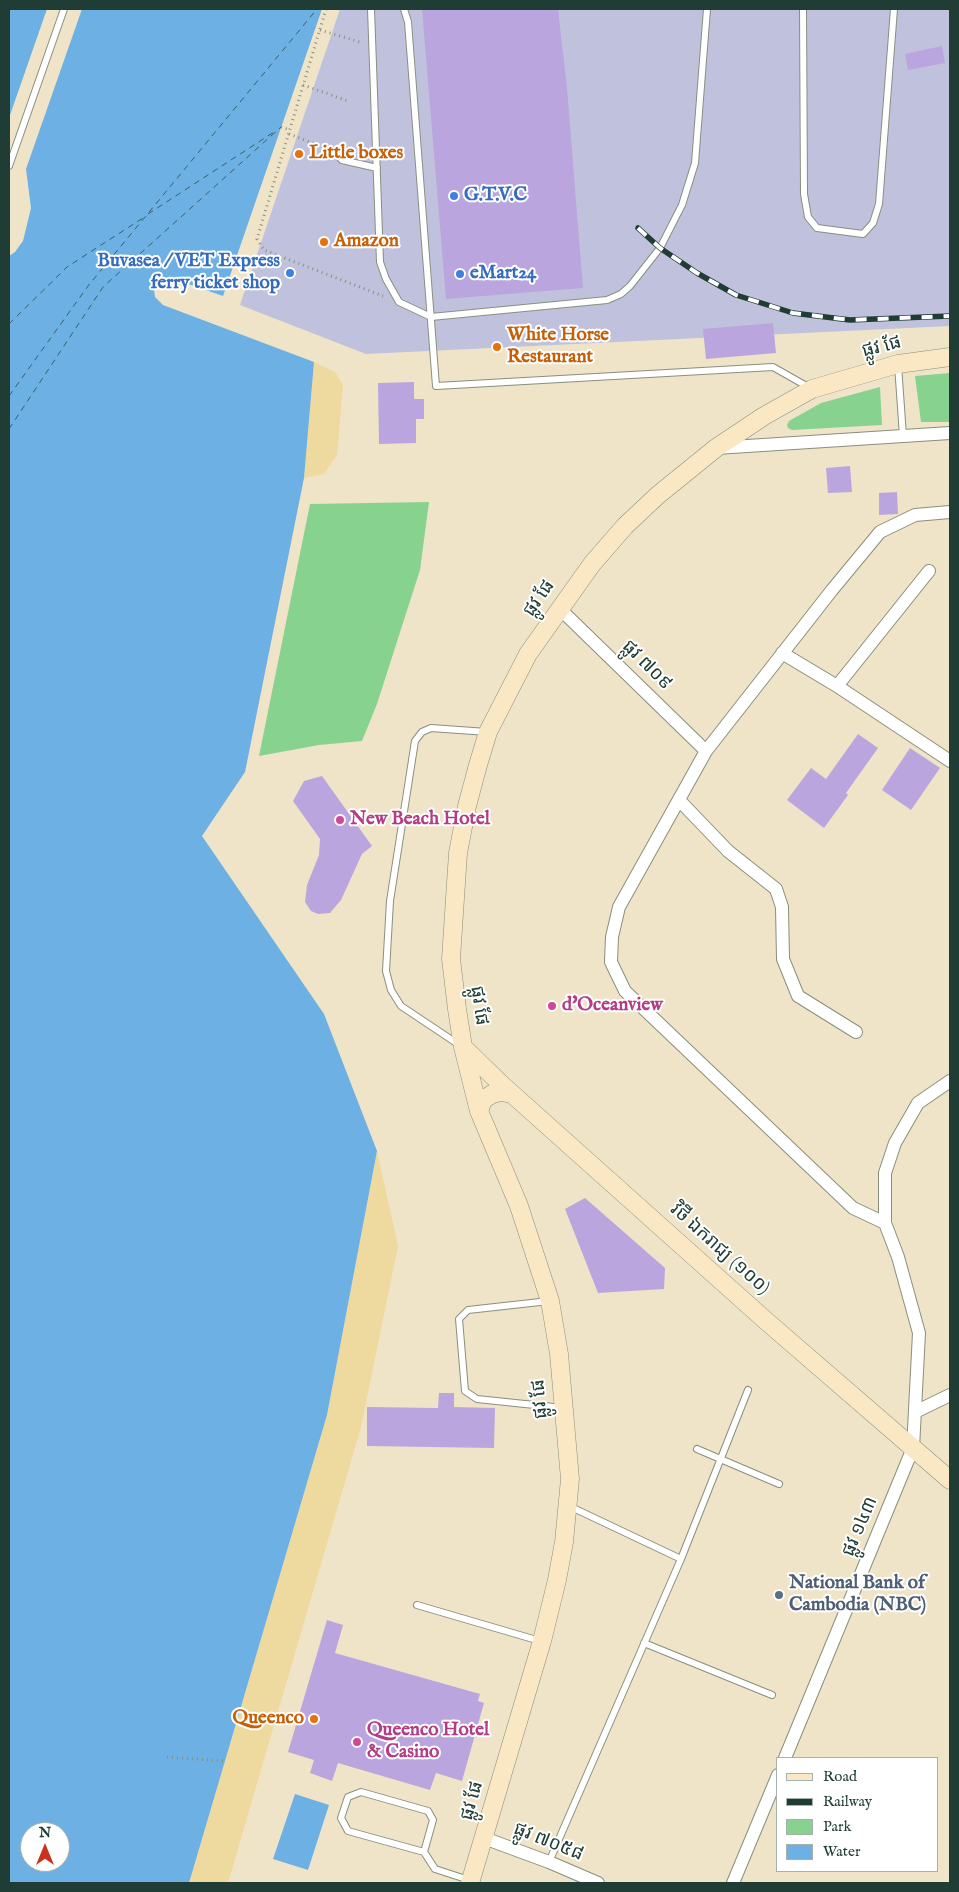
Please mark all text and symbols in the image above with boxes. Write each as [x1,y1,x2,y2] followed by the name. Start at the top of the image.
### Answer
[309,143,403,165] place label: Little boxes
[293,148,305,160] marker: Little boxes
[464,185,527,207] place label: G.T.V.C
[448,190,460,202] marker: G.T.V.C
[334,231,399,253] place label: Amazon
[318,236,330,248] marker: Amazon
[97,251,280,295] place label: Buvasea / VET Express ferry ticket shop
[470,263,536,285] place label: eMart24
[284,267,296,279] marker: Buvasea / VET Express ferry ticket shop
[454,268,466,280] marker: eMart24
[507,325,609,369] place label: White Horse Restaurant
[860,332,904,364] street label: ផ្លូវ ផែ
[491,341,503,353] marker: White Horse Restaurant
[519,576,561,622] street label: ផ្លូវ ផែ
[616,636,676,696] street label: ផ្លូវ ៧០៩
[350,809,490,831] place label: New Beach Hotel
[334,814,346,826] marker: New Beach Hotel
[464,985,492,1027] street label: ផ្លូវ ផែ
[562,995,663,1017] place label: d'Oceanview
[546,1000,558,1012] marker: d'Oceanview
[665,1199,773,1301] street label: វិថី ឯករាជ្យ (១០០)
[528,1378,554,1420] street label: ផ្លូវ ផែ
[838,1494,884,1560] street label: ផ្លូវ ១៤៣
[789,1573,926,1617] place label: National Bank of Cambodia (NBC)
[773,1589,785,1601] marker: National Bank of Cambodia (NBC)
[233,1708,304,1730] place label: Queenco
[308,1713,320,1725] marker: Queenco
[367,1720,489,1764] place label: Queenco Hotel & Casino
[351,1736,363,1748] marker: Queenco Hotel & Casino
[776,1757,939,1872] legend
[823,1767,857,1786] text: Road
[457,1779,489,1823] street label: ផ្លូវ ផែ
[823,1792,872,1811] text: Railway
[823,1817,852,1836] text: Park
[510,1819,586,1867] street label: ផ្លូវ ៧០៥៨
[20,1822,70,1872] north arrow
[39,1824,51,1842] text: N
[823,1842,860,1861] text: Water

